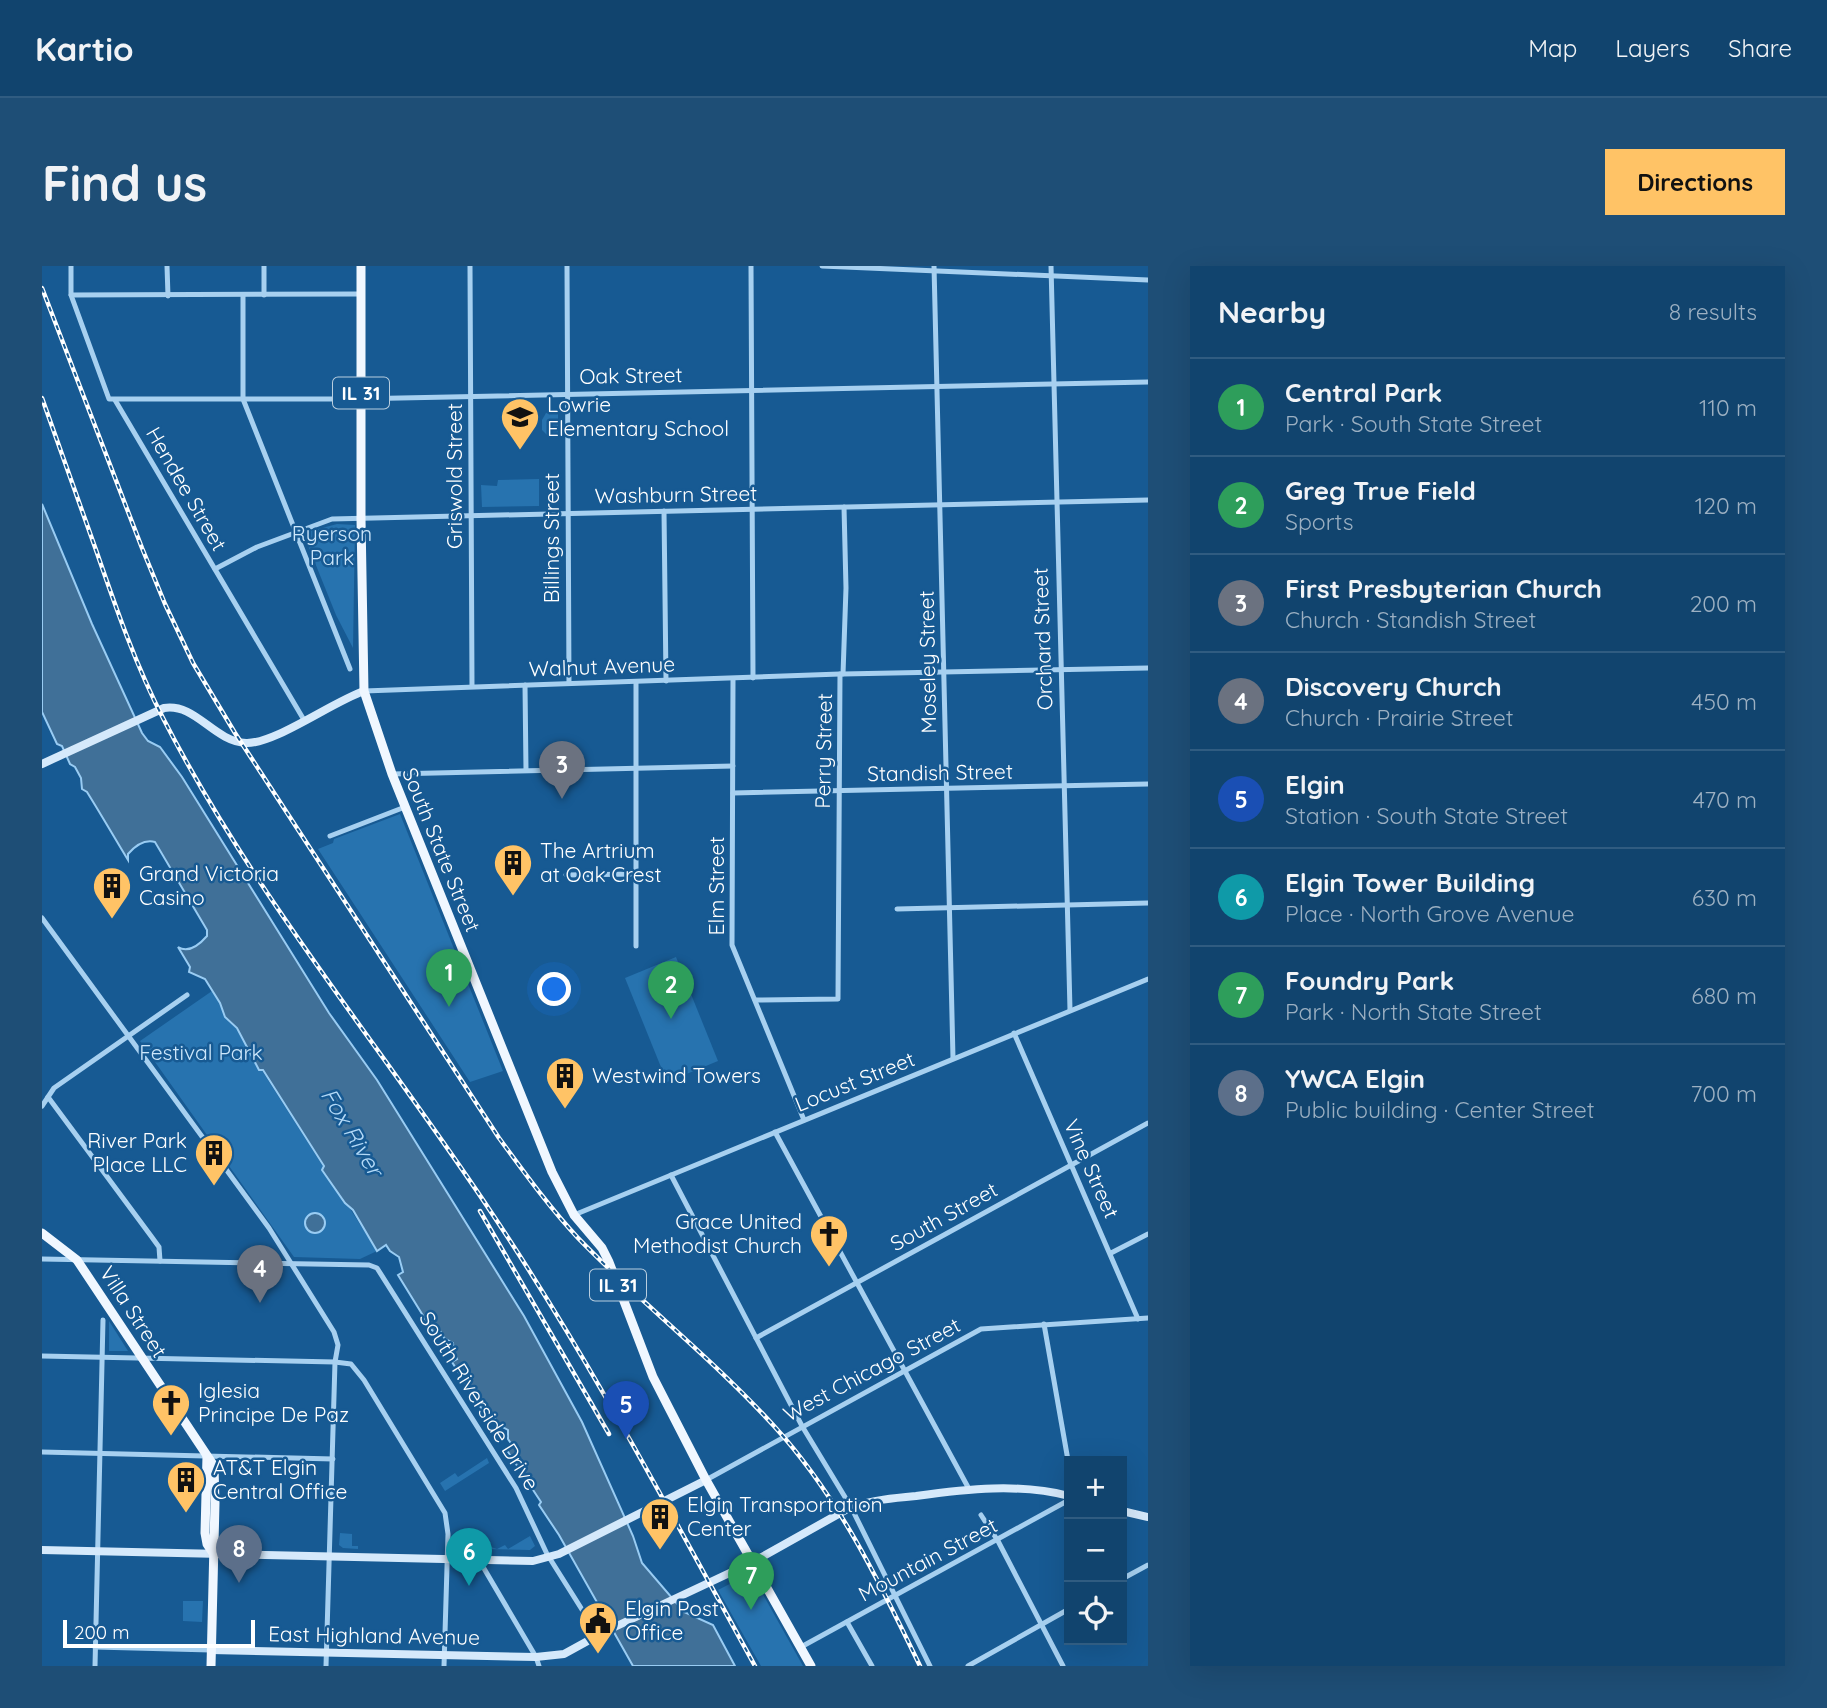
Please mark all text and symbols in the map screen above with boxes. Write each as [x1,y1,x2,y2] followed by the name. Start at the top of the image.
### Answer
[35,28,134,69] text: Kartio
[1528,33,1577,63] text: Map
[1615,33,1690,63] text: Layers
[1728,33,1792,63] text: Share
[1605,149,1785,215] button: Directions
[42,152,207,213] text: Find us
[1218,293,1326,331] text: Nearby
[1669,297,1757,326] text: 8 results
[579,361,683,389] street label: Oak Street
[1285,376,1442,409] text: Central Park
[333,377,389,408] road number: IL 31
[547,391,729,441] place label: Lowrie Elementary School
[1237,393,1245,422] text: 1
[1699,393,1757,422] text: 110 m
[499,396,541,451] school or university icon: Lowrie Elementary School
[441,403,467,549] street label: Griswold Street
[1285,409,1542,438] text: Park · South State Street
[141,422,233,555] street label: Hendee Street
[538,473,564,603] street label: Billings Street
[1285,474,1476,507] text: Greg True Field
[594,480,758,508] street label: Washburn Street
[1234,491,1248,520] text: 2
[1695,491,1757,520] text: 120 m
[1285,507,1354,536] text: Sports
[292,520,372,570] park label: Ryerson Park
[1027,567,1057,711] street label: Orchard Street
[1285,572,1602,605] text: First Presbyterian Church
[1235,589,1247,618] text: 3
[1690,589,1757,618] text: 200 m
[913,590,941,734] street label: Moseley Street
[1285,605,1536,634] text: Church · Standish Street
[528,650,676,682] street label: Walnut Avenue
[1285,670,1502,703] text: Discovery Church
[1234,687,1248,716] text: 4
[1691,687,1757,716] text: 450 m
[809,693,837,809] street label: Perry Street
[1285,703,1514,732] text: Church · Prairie Street
[539,741,585,799] pin: 3
[867,758,1013,786] street label: Standish Street
[397,764,487,936] street label: South State Street
[1285,768,1345,801] text: Elgin
[1234,785,1248,814] text: 5
[1693,785,1757,814] text: 470 m
[1285,801,1568,830] text: Station · South State Street
[703,836,729,936] street label: Elm Street
[540,837,662,887] place label: The Artrium at Oak Crest
[492,842,534,897] building icon: The Artrium at Oak Crest
[139,860,279,910] place label: Grand Victoria Casino
[91,865,133,920] building icon: Grand Victoria Casino
[1285,866,1535,899] text: Elgin Tower Building
[1235,883,1247,912] text: 6
[1692,883,1757,912] text: 630 m
[1285,899,1575,928] text: Place · North Grove Avenue
[426,949,472,1007] pin: 1
[648,961,694,1019] pin: 2
[1285,964,1454,997] text: Foundry Park
[537,972,571,1006] your location
[1235,981,1247,1010] text: 7
[1691,981,1757,1010] text: 680 m
[1285,997,1542,1026] text: Park · North State Street
[139,1039,263,1065] park label: Festival Park
[791,1045,918,1117] street label: Locust Street
[544,1055,586,1110] building icon: Westwind Towers
[592,1062,761,1088] place label: Westwind Towers
[1285,1062,1425,1095] text: YWCA Elgin
[1235,1079,1247,1108] text: 8
[1691,1079,1757,1108] text: 700 m
[315,1082,392,1184] water label: Fox River
[1285,1095,1595,1124] text: Public building · Center Street
[1059,1115,1125,1222] street label: Vine Street
[87,1127,187,1177] place label: River Park Place LLC
[193,1132,235,1187] building icon: River Park Place LLC
[885,1176,1002,1256] street label: South Street
[633,1208,802,1258] place label: Grace United Methodist Church
[808,1213,850,1268] church icon: Grace United Methodist Church
[237,1245,283,1303] pin: 4
[95,1261,173,1362] street label: Villa Street
[590,1270,646,1301] road number: IL 31
[414,1306,545,1495] street label: South Riverside Drive
[779,1311,965,1427] street label: West Chicago Street
[198,1377,349,1427] place label: Iglesia Principe De Paz
[603,1381,649,1439] pin: 5
[150,1382,192,1437] church icon: Iglesia Principe De Paz
[213,1454,347,1504] place label: AT&T Elgin Central Office
[1064,1456,1127,1645] map controls
[1064,1456,1127,1519] button: +
[165,1459,207,1514] building icon: AT&T Elgin Central Office
[687,1491,883,1541] place label: Elgin Transportation Center
[639,1496,681,1551] building icon: Elgin Transportation Center
[854,1512,1002,1607] street label: Mountain Street
[1064,1519,1127,1582] button: −
[216,1525,262,1583] pin: 8
[446,1528,492,1586] pin: 6
[728,1552,774,1610] pin: 7
[1064,1582,1127,1645] button: locate
[625,1595,719,1645] place label: Elgin Post Office
[577,1600,619,1655] public building icon: Elgin Post Office
[63,1617,256,1649] scale bar
[74,1620,130,1644] text: 200 m
[268,1620,480,1650] street label: East Highland Avenue

